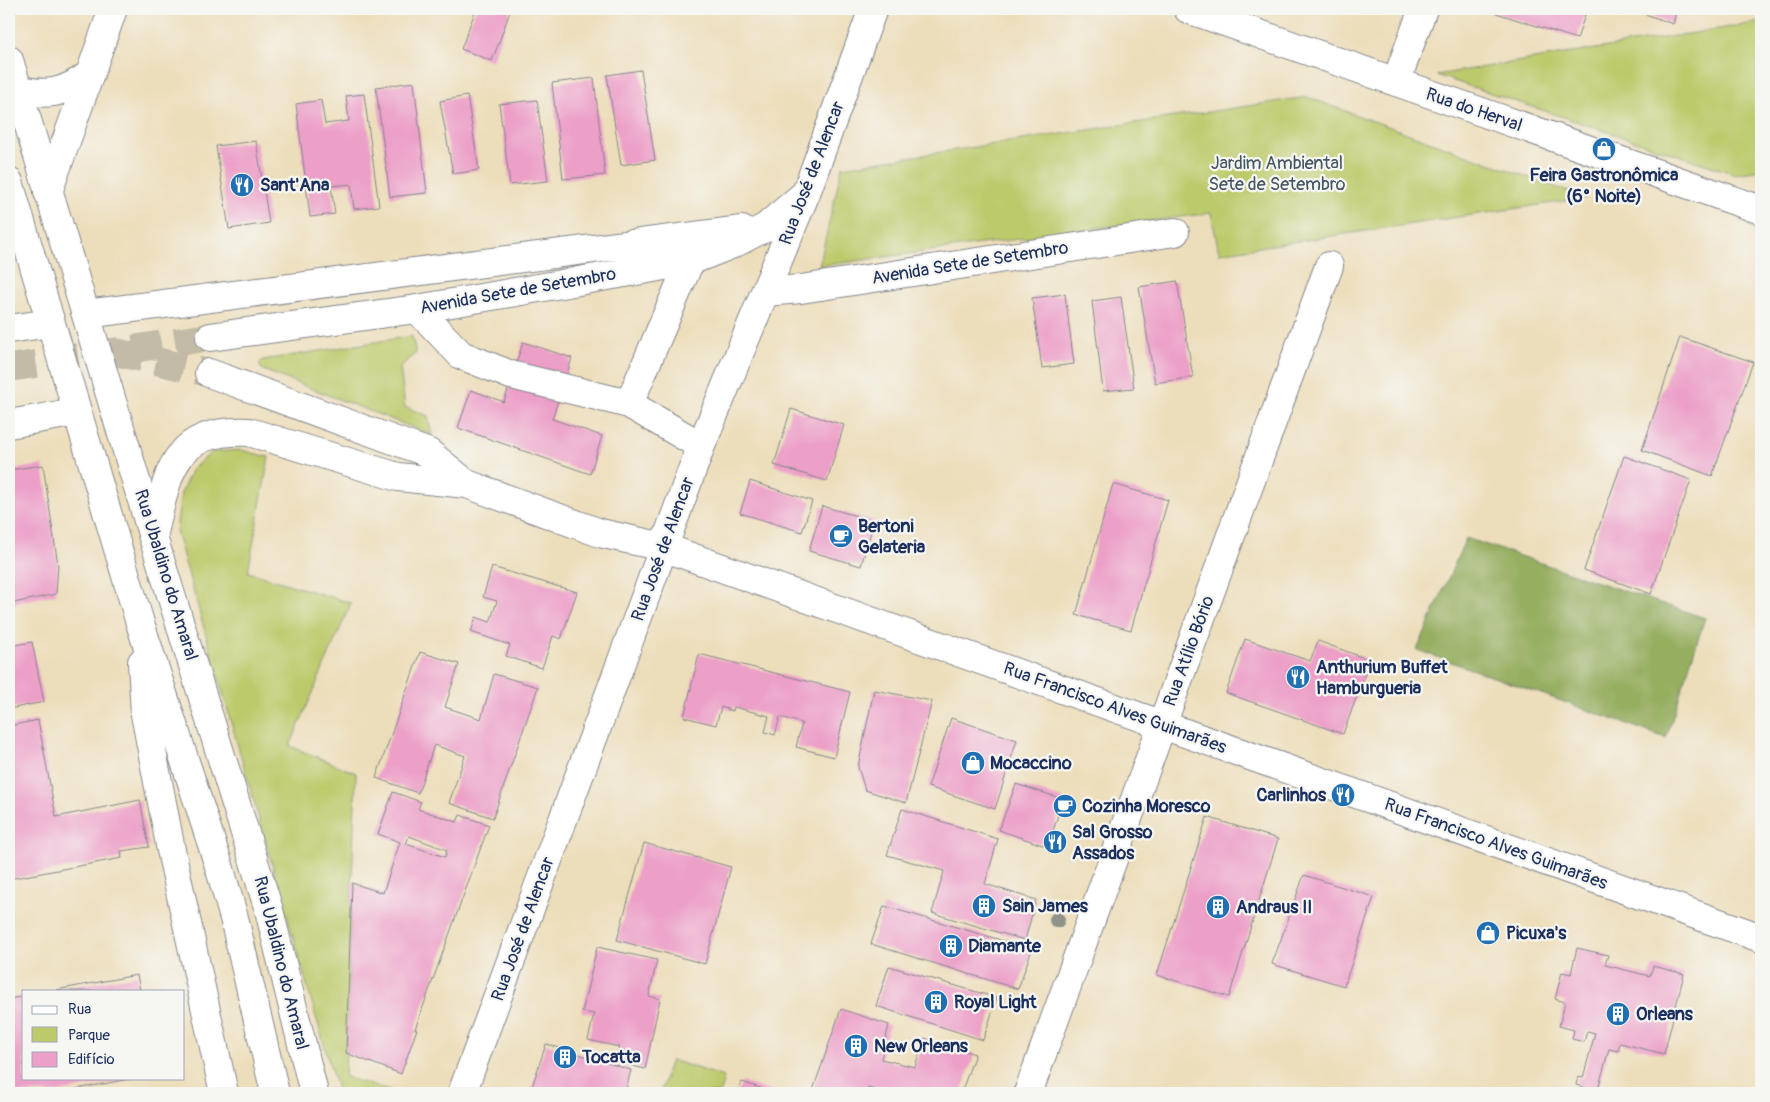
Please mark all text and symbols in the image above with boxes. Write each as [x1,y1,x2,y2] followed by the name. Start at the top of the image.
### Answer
[1423,83,1525,137] street label: Rua do Herval
[774,97,850,248] street label: Rua José de Alencar
[1591,136,1617,162] shop icon: Feira Gastronômica (6° Noite)
[1208,152,1346,196] park label: Jardim Ambiental Sete de Setembro
[1530,164,1679,208] place label: Feira Gastronômica (6° Noite)
[229,172,255,198] restaurant icon: Sant'Ana
[260,174,330,197] place label: Sant'Ana
[870,236,1070,290] street label: Avenida Sete de Setembro
[418,262,618,320] street label: Avenida Sete de Setembro
[626,473,700,624] street label: Rua José de Alencar
[129,487,203,663] street label: Rua Ubaldino do Amaral
[858,515,926,559] place label: Bertoni Gelateria
[828,523,854,549] cafe icon: Bertoni Gelateria
[1158,592,1220,709] street label: Rua Atílio Bório
[1316,656,1448,700] place label: Anthurium Buffet Hamburgueria
[1000,657,1230,759] street label: Rua Francisco Alves Guimarães
[1285,664,1311,690] restaurant icon: Anthurium Buffet Hamburgueria
[960,750,986,776] shop icon: Mocaccino
[990,752,1072,775] place label: Mocaccino
[1330,782,1356,808] restaurant icon: Carlinhos
[1256,784,1327,807] place label: Carlinhos
[1052,793,1078,819] cafe icon: Cozinha Moresco
[1381,793,1611,895] street label: Rua Francisco Alves Guimarães
[1082,795,1211,818] place label: Cozinha Moresco
[1072,821,1153,865] place label: Sal Grosso Assados
[1042,829,1068,855] restaurant icon: Sal Grosso Assados
[486,853,560,1004] street label: Rua José de Alencar
[248,874,314,1052] street label: Rua Ubaldino do Amaral
[971,893,997,919] building icon: Sain James
[1205,894,1231,920] building icon: Andraus II
[1002,895,1089,918] place label: Sain James
[1236,896,1312,919] place label: Andraus II
[1475,920,1501,946] shop icon: Picuxa's
[1506,922,1567,945] place label: Picuxa's
[938,933,964,959] building icon: Diamante
[968,935,1042,958] place label: Diamante
[923,989,949,1015] building icon: Royal Light
[22,990,185,1080] legend
[954,991,1037,1014] place label: Royal Light
[68,1000,91,1019] text: Rua
[1605,1001,1631,1027] building icon: Orleans
[1636,1003,1694,1026] place label: Orleans
[68,1026,111,1045] text: Parque
[843,1033,869,1059] building icon: New Orleans
[874,1035,969,1058] place label: New Orleans
[552,1044,578,1070] building icon: Tocatta
[581,1046,641,1069] place label: Tocatta
[68,1050,114,1069] text: Edifício

